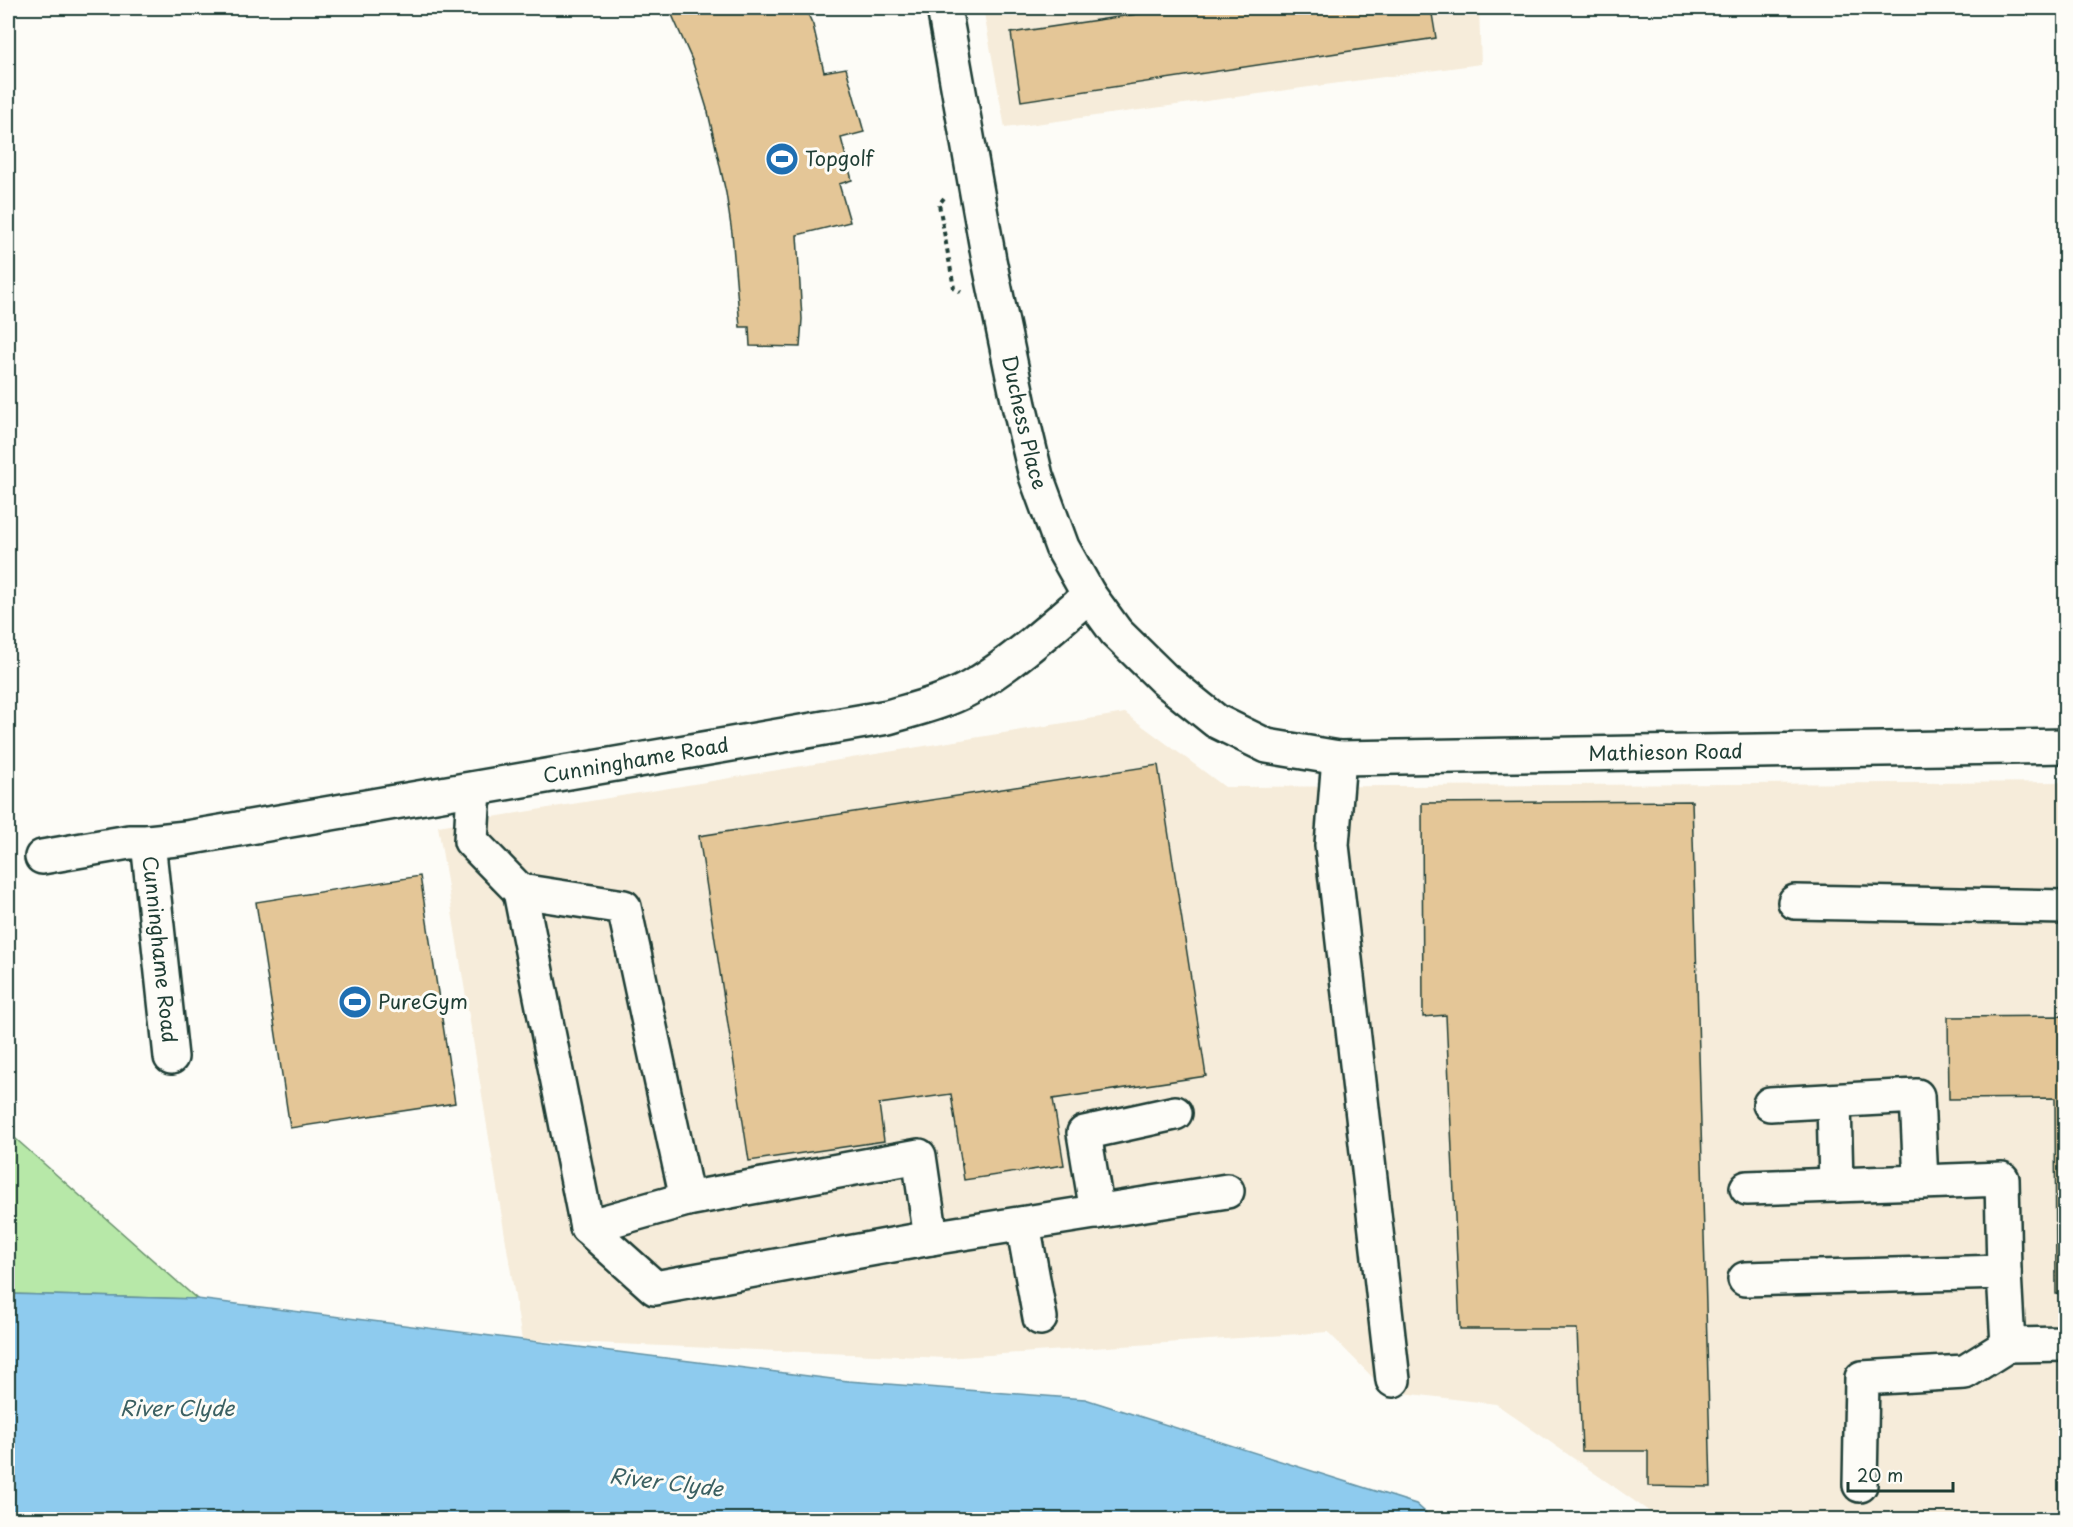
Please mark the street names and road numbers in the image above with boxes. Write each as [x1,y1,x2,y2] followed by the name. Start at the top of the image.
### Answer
[995,352,1056,493] street label: Duchess Place
[541,729,731,790] street label: Cunninghame Road
[1588,735,1743,768] street label: Mathieson Road
[136,854,185,1044] street label: Cunninghame Road

